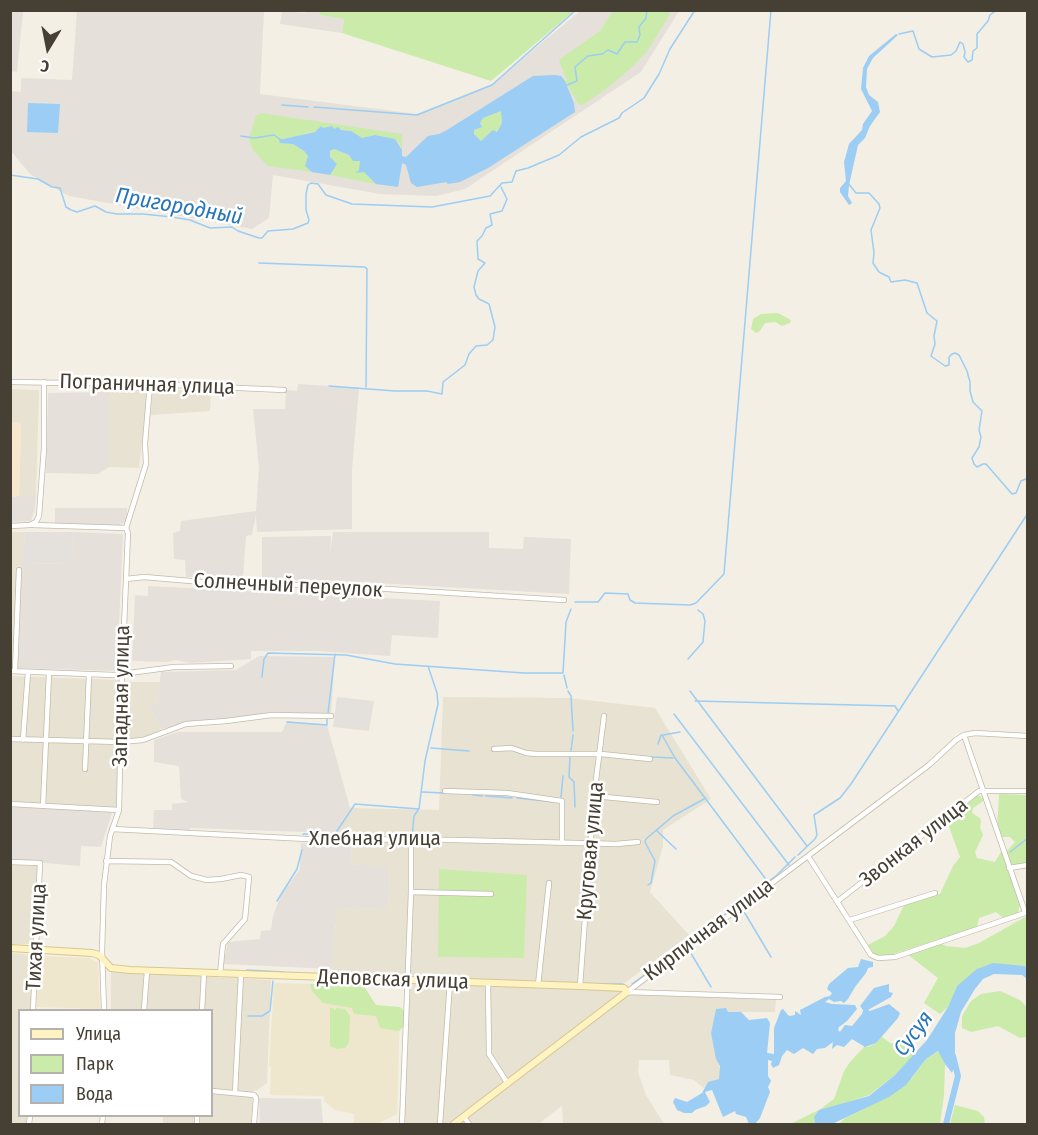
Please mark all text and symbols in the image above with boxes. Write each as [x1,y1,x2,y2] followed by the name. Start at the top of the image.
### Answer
[18,18,78,78] north arrow
[39,56,51,76] text: С
[113,183,245,231] water label: Пригородный
[59,369,235,401] street label: Пограничная улица
[193,568,383,604] street label: Солнечный переулок
[108,625,136,767] street label: Западная улица
[572,781,610,921] street label: Круговая улица
[855,793,973,893] street label: Звонкая улица
[309,826,441,852] street label: Хлебная улица
[639,873,779,987] street label: Кирпичная улица
[22,883,52,991] street label: Тихая улица
[317,965,469,995] street label: Деповская улица
[889,1006,939,1062] water label: Сусуя
[18,1009,213,1117] legend
[76,1023,121,1045] text: Улица
[76,1053,114,1075] text: Парк
[76,1083,113,1105] text: Вода

